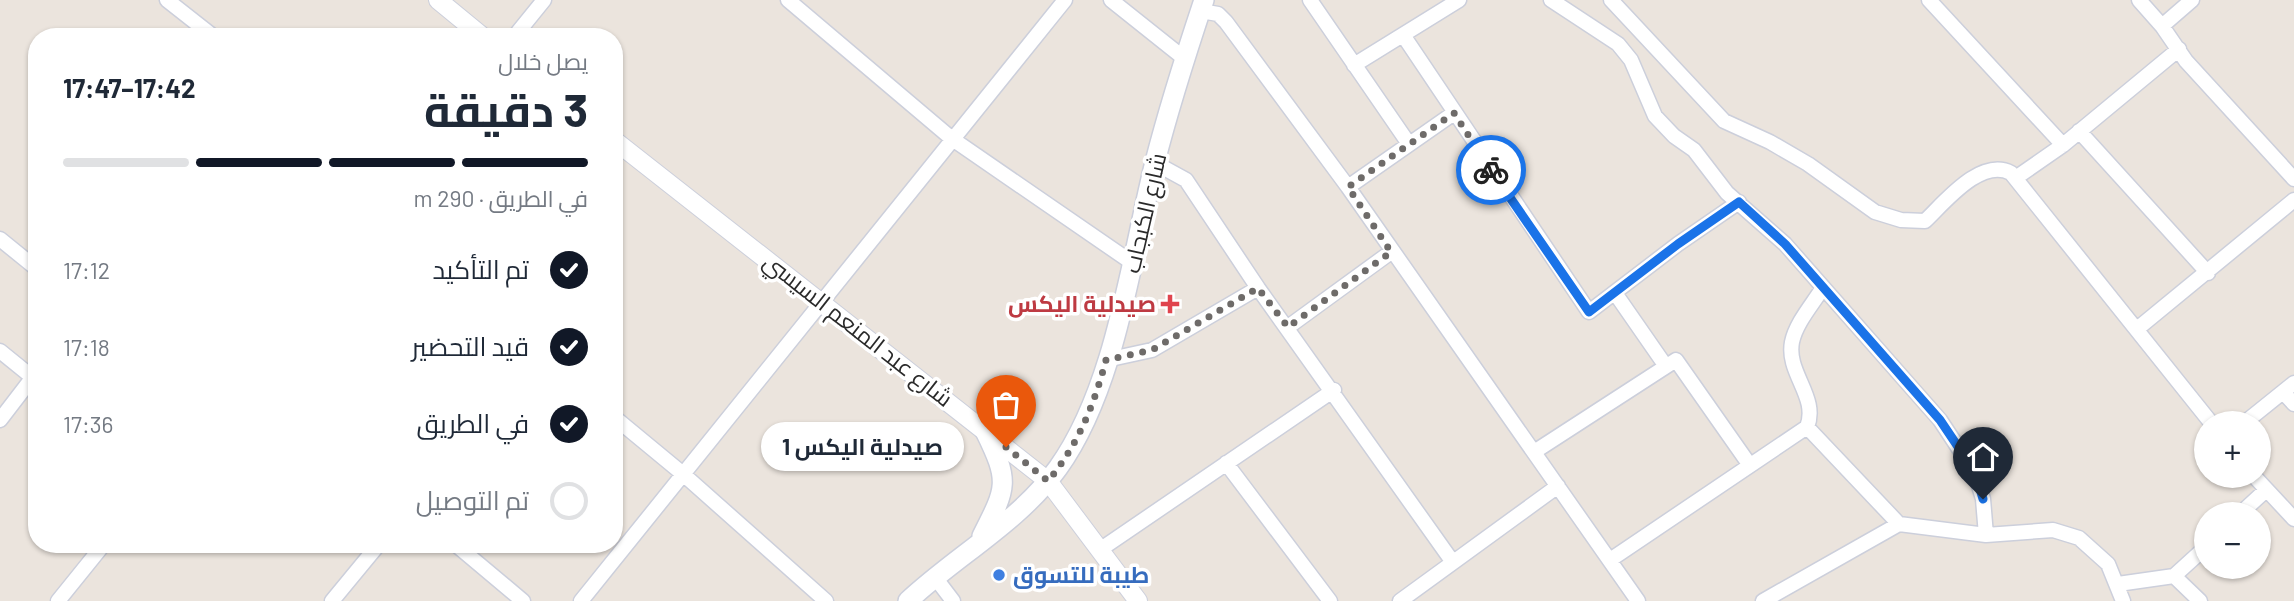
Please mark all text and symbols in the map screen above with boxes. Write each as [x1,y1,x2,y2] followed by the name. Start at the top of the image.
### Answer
[498,47,588,75] text: يصل خلال
[63,72,196,103] text: 17:42–17:47
[424,81,588,136] text: 3 دقيقة
[1456,135,1526,205] courier
[1117,150,1174,276] street label: شارع الكبجاب
[1472,151,1510,189] icon: bike
[413,184,588,212] text: في الطريق · 290 m
[756,247,959,415] street label: شارع عبد المنعم السيسي
[550,251,588,289] icon: check
[432,253,529,284] text: تم التأكيد
[63,256,110,284] text: 17:12
[1008,289,1156,318] place label: صيدلية اليكس
[1162,296,1178,312] marker: صيدلية اليكس
[550,328,588,366] icon: check
[411,330,529,361] text: قيد التحضير
[63,333,110,361] text: 17:18
[976,375,1036,447] pin
[987,386,1025,424] icon: bag
[550,405,588,443] icon: check
[416,407,529,438] text: في الطريق
[63,410,113,438] text: 17:36
[2194,411,2271,579] map controls
[2194,411,2271,488] button: +
[761,422,964,472] callout: صيدلية اليكس 1
[1953,427,2013,499] pin
[782,432,943,460] text: صيدلية اليكس 1
[1964,438,2002,476] icon: home
[416,484,529,515] text: تم التوصيل
[2194,502,2271,579] button: −
[1013,560,1149,589] place label: طيبة للتسوق
[991,567,1007,583] marker: طيبة للتسوق

